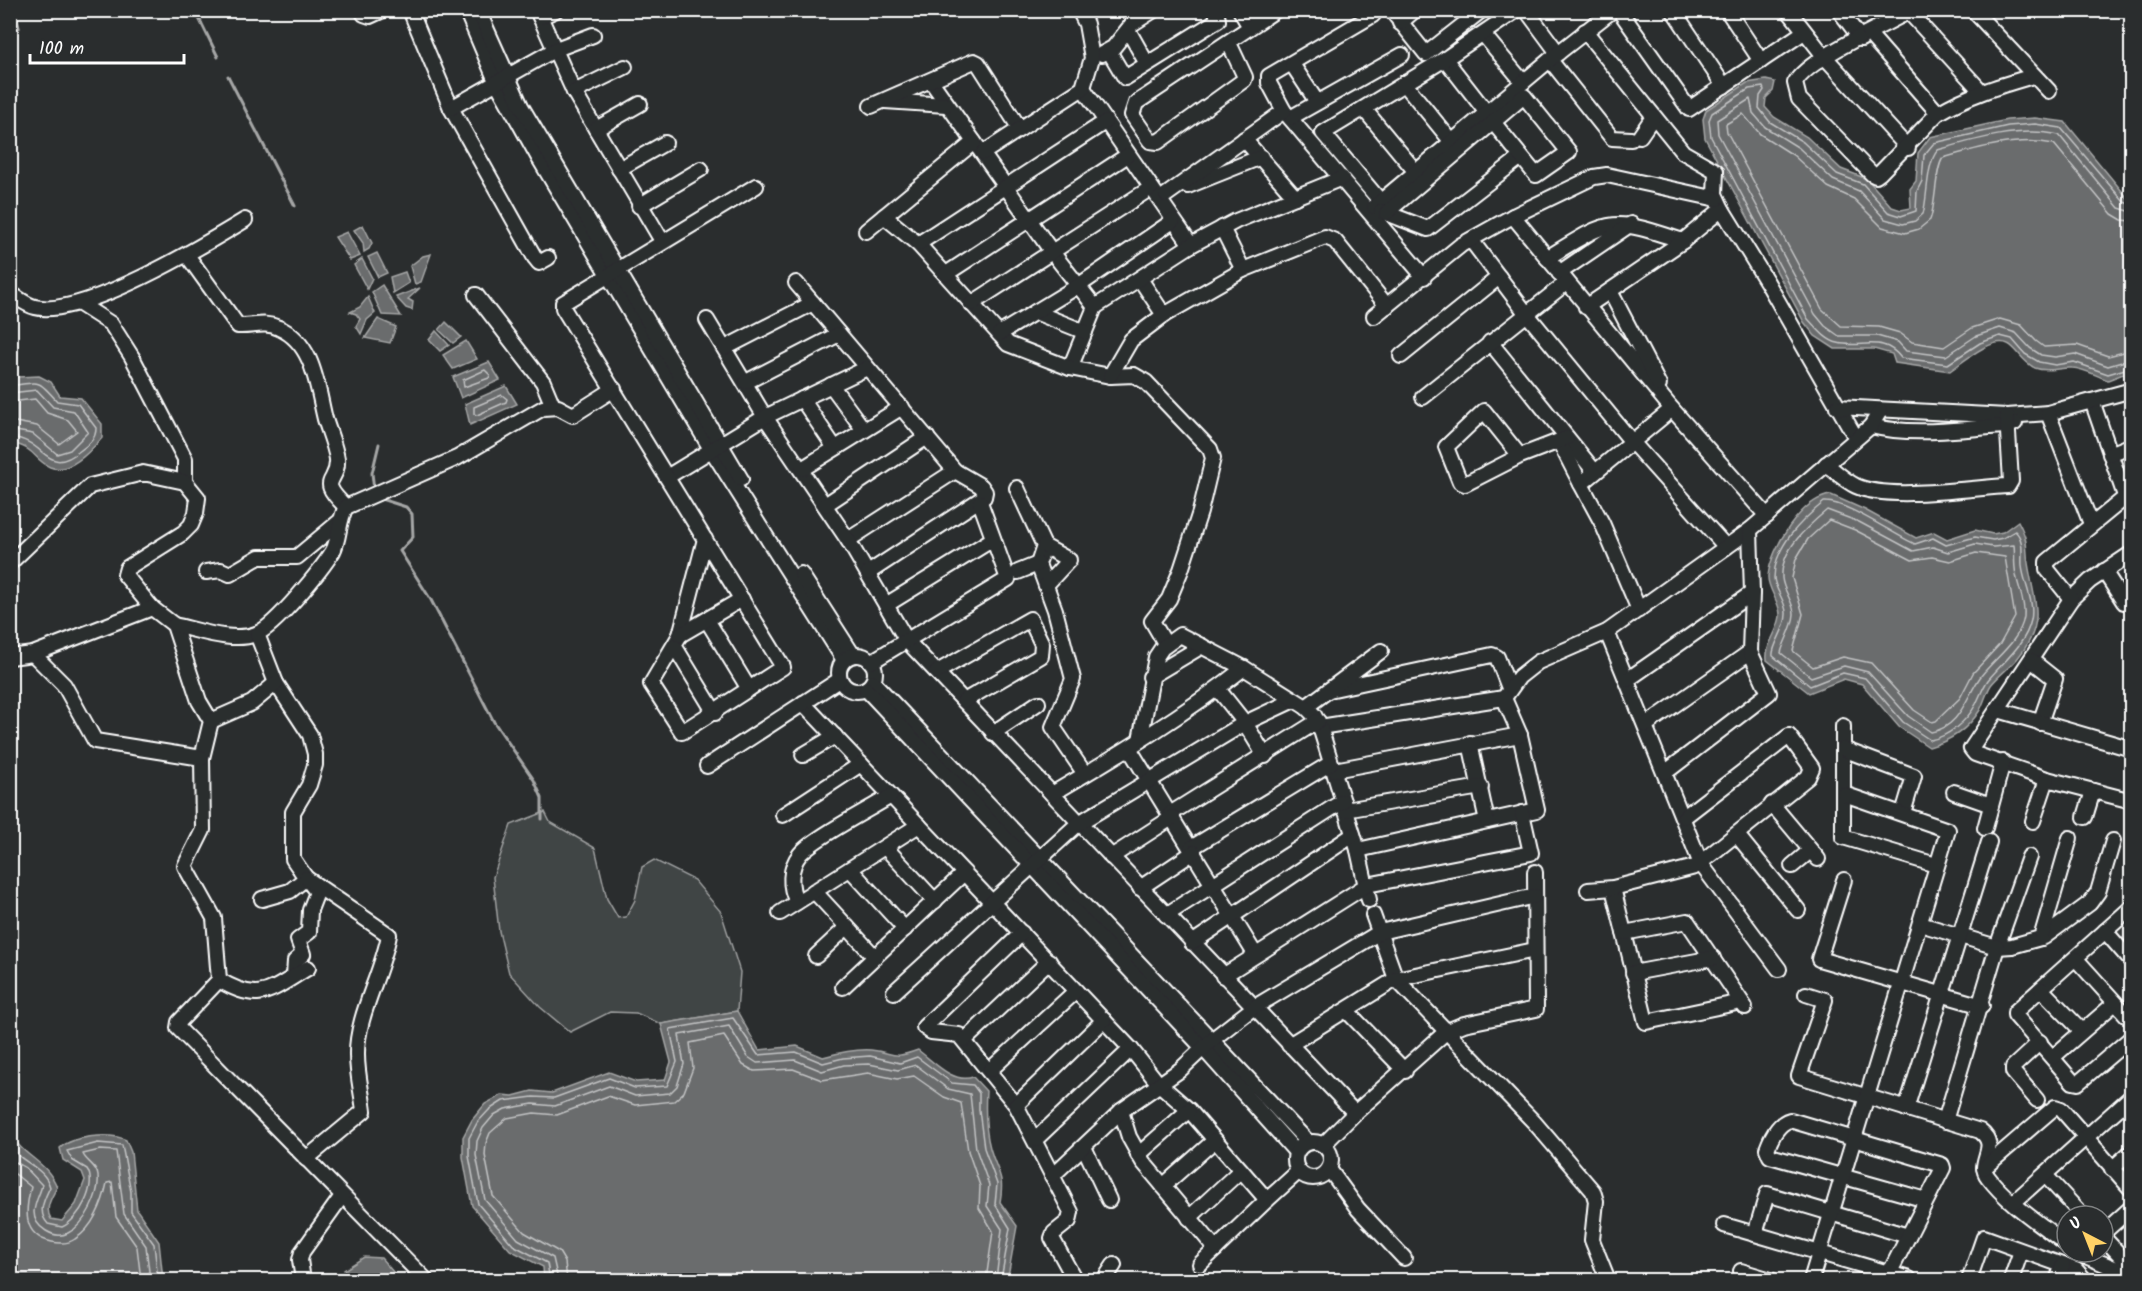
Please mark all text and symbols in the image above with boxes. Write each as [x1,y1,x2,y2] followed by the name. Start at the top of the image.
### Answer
[30,27,184,65] scale bar
[39,35,84,64] text: 100 m
[2055,1204,2115,1264] north arrow
[2064,1211,2088,1236] text: U

